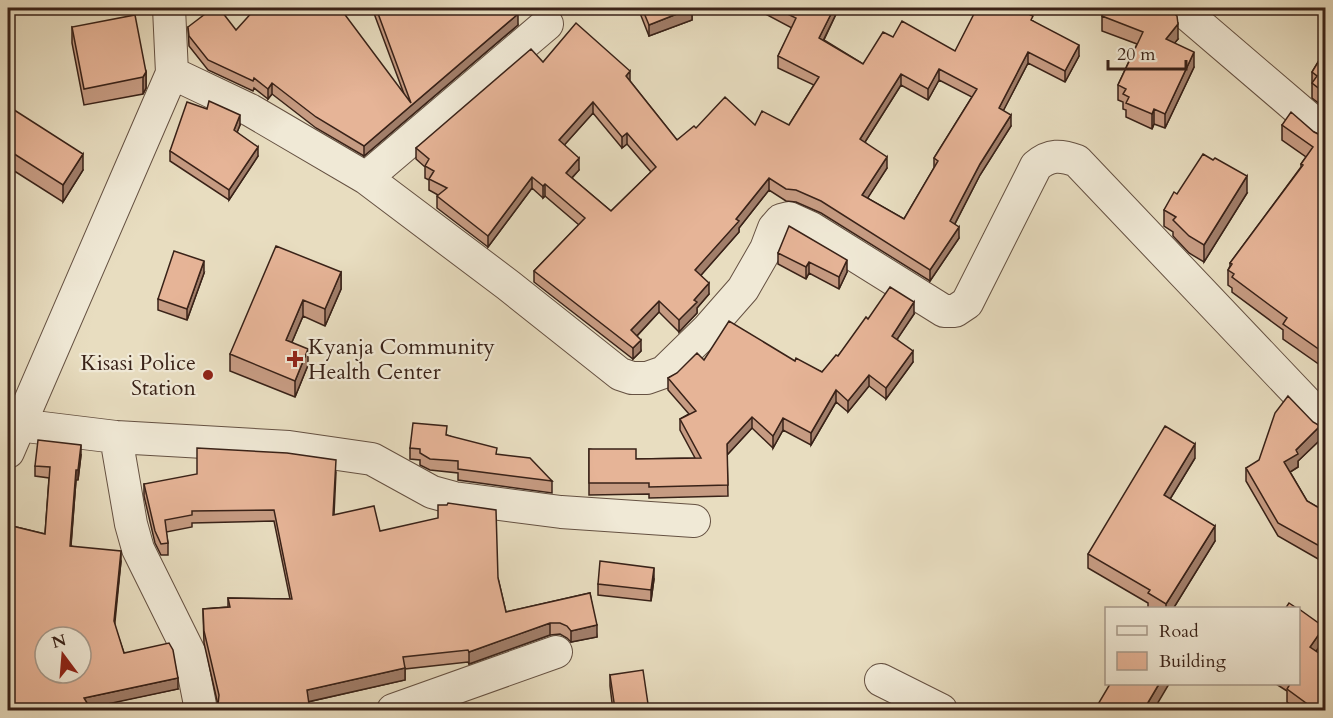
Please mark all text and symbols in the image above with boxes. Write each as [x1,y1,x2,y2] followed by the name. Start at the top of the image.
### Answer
[1108,33,1186,71] scale bar
[1117,42,1156,67] text: 20 m
[308,332,495,387] place label: Kyanja Community Health Center
[80,348,196,403] place label: Kisasi Police Station
[286,350,304,368] marker: Kyanja Community Health Center
[201,368,215,382] marker: Kisasi Police Station
[1105,607,1300,685] legend
[1159,619,1199,644] text: Road
[33,625,93,685] north arrow
[49,629,69,654] text: N
[1159,649,1227,674] text: Building

